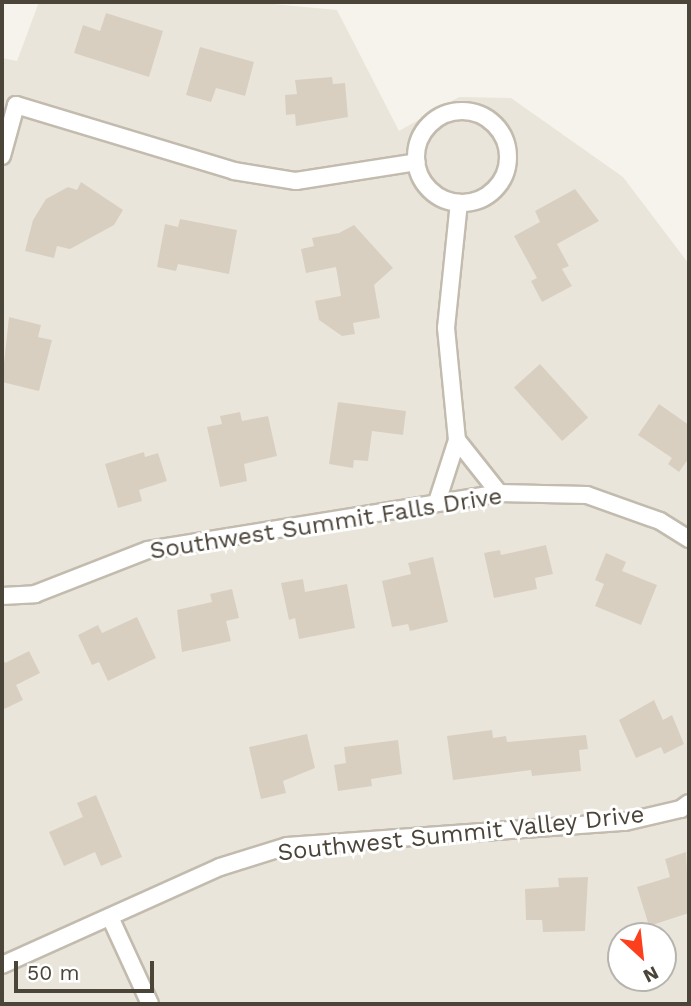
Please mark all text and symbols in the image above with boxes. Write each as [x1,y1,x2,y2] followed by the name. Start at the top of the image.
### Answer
[148,482,504,566] street label: Southwest Summit Falls Drive
[275,800,647,868] street label: Southwest Summit Valley Drive
[607,922,677,992] north arrow
[18,946,158,990] scale bar
[27,960,79,985] text: 50 m
[639,961,662,988] text: N

